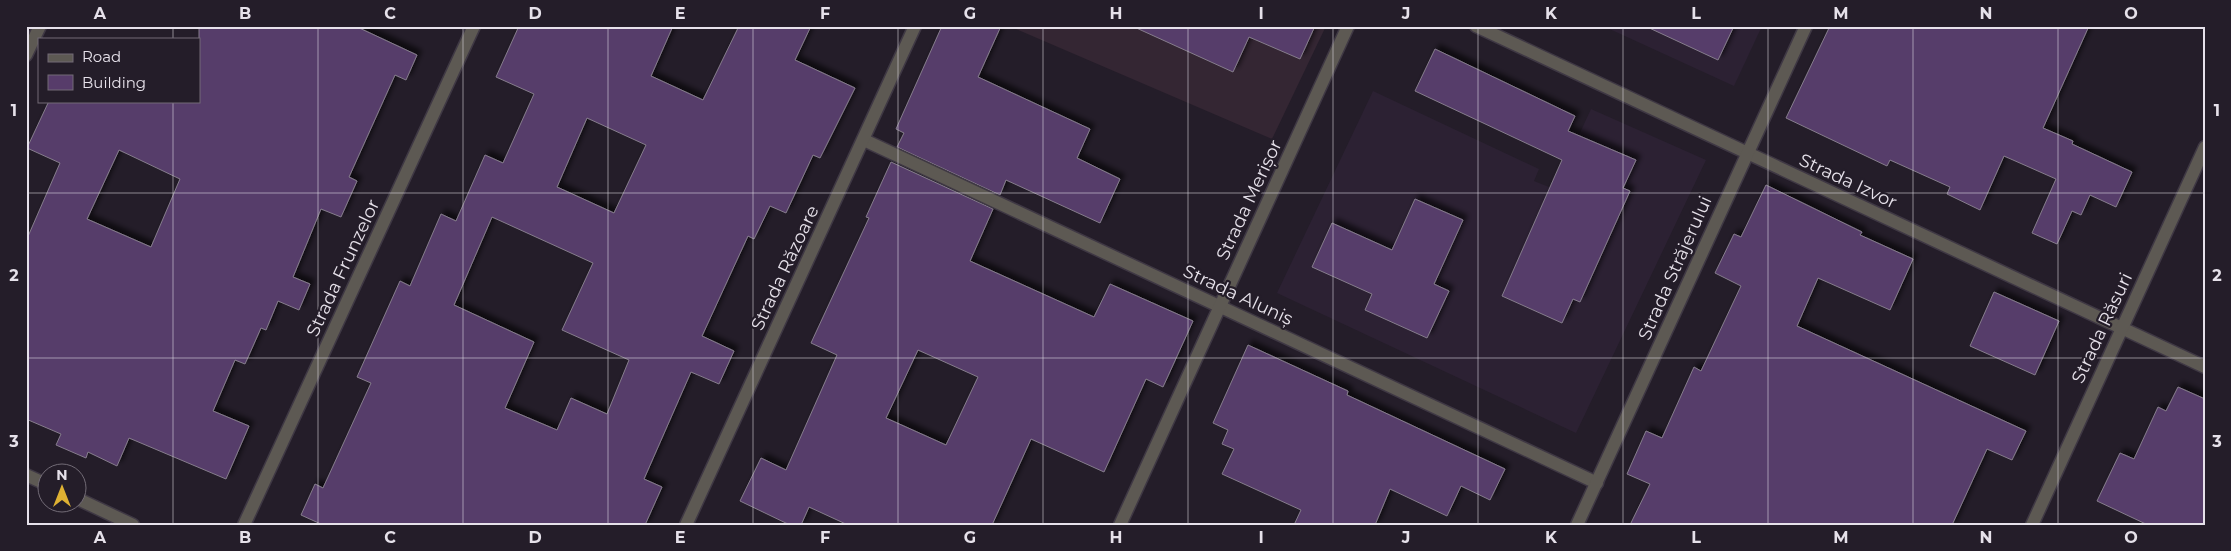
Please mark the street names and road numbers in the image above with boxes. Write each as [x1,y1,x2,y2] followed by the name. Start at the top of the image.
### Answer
[1211,136,1287,264] street label: Strada Merișor
[1796,149,1900,213] street label: Strada Izvor
[1633,193,1717,343] street label: Strada Străjerului
[302,196,384,340] street label: Strada Frunzelor
[746,202,824,334] street label: Strada Răzoare
[1179,260,1297,331] street label: Strada Aluniș
[2067,269,2137,387] street label: Strada Răsuri

